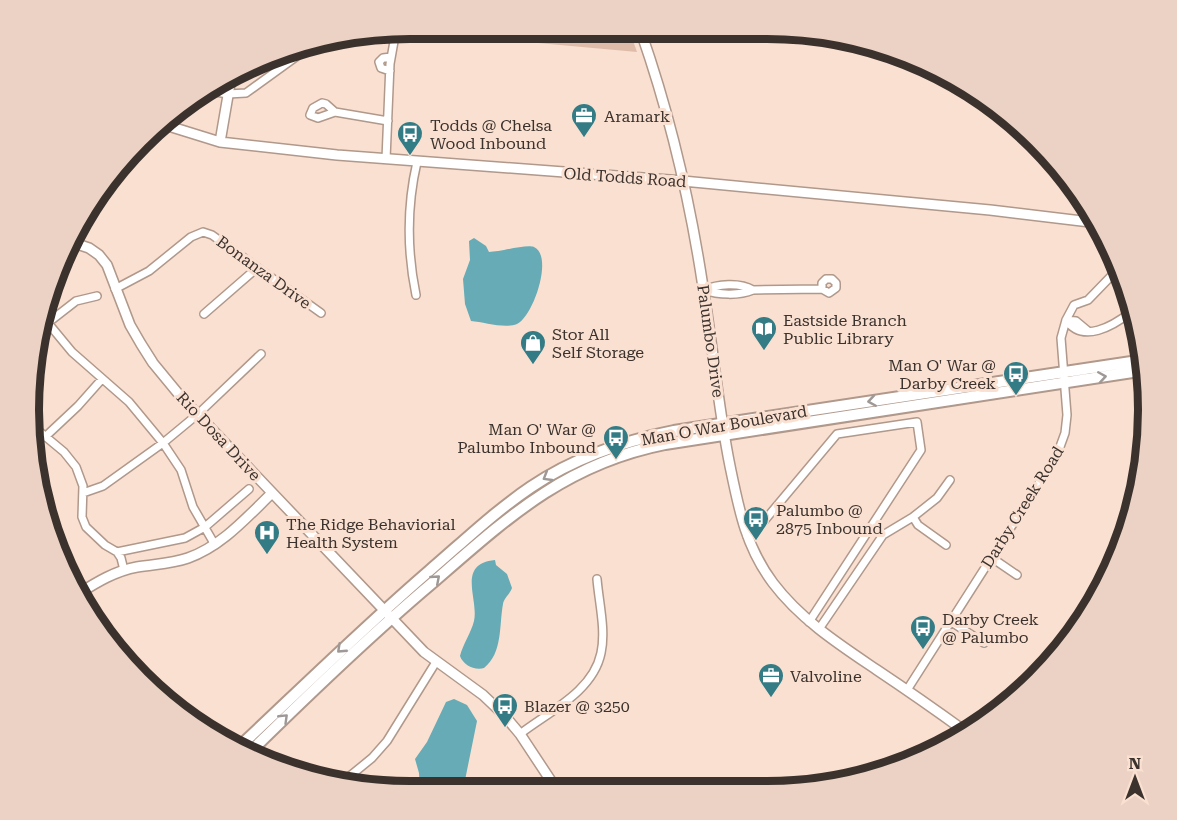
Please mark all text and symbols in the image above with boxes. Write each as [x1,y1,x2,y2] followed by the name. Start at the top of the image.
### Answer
[569,101,599,139] office icon: Aramark
[604,107,670,126] place label: Aramark
[430,116,552,153] place label: Todds @ Chelsa Wood Inbound
[395,119,425,157] bus stop icon: Todds @ Chelsa Wood Inbound
[563,164,687,191] street label: Old Todds Road
[213,232,315,313] street label: Bonanza Drive
[693,283,728,399] street label: Palumbo Drive
[783,311,907,348] place label: Eastside Branch Public Library
[749,314,779,352] library icon: Eastside Branch Public Library
[552,325,644,362] place label: Stor All Self Storage
[518,328,548,366] shop icon: Stor All Self Storage
[888,356,996,393] place label: Man O' War @ Darby Creek
[1001,359,1031,397] bus stop icon: Man O' War @ Darby Creek
[1097,371,1107,384] one-way arrow
[173,388,265,485] street label: Rio Dosa Drive
[868,394,877,406] one-way arrow
[640,402,809,449] street label: Man O War Boulevard
[457,420,596,457] place label: Man O' War @ Palumbo Inbound
[601,423,631,461] bus stop icon: Man O' War @ Palumbo Inbound
[977,443,1068,572] street label: Darby Creek Road
[543,470,553,481] one-way arrow
[776,501,883,538] place label: Palumbo @ 2875 Inbound
[741,504,771,542] bus stop icon: Palumbo @ 2875 Inbound
[286,515,455,552] place label: The Ridge Behaviorial Health System
[252,518,282,556] hospital icon: The Ridge Behaviorial Health System
[429,575,440,586] one-way arrow
[942,610,1039,647] place label: Darby Creek @ Palumbo
[908,613,938,651] bus stop icon: Darby Creek @ Palumbo
[337,642,348,653] one-way arrow
[756,661,786,699] office icon: Valvoline
[790,667,862,686] place label: Valvoline
[490,691,520,729] bus stop icon: Blazer @ 3250
[524,697,630,716] place label: Blazer @ 3250
[276,715,287,726] one-way arrow
[1105,748,1165,808] north arrow
[1129,754,1141,773] text: N

